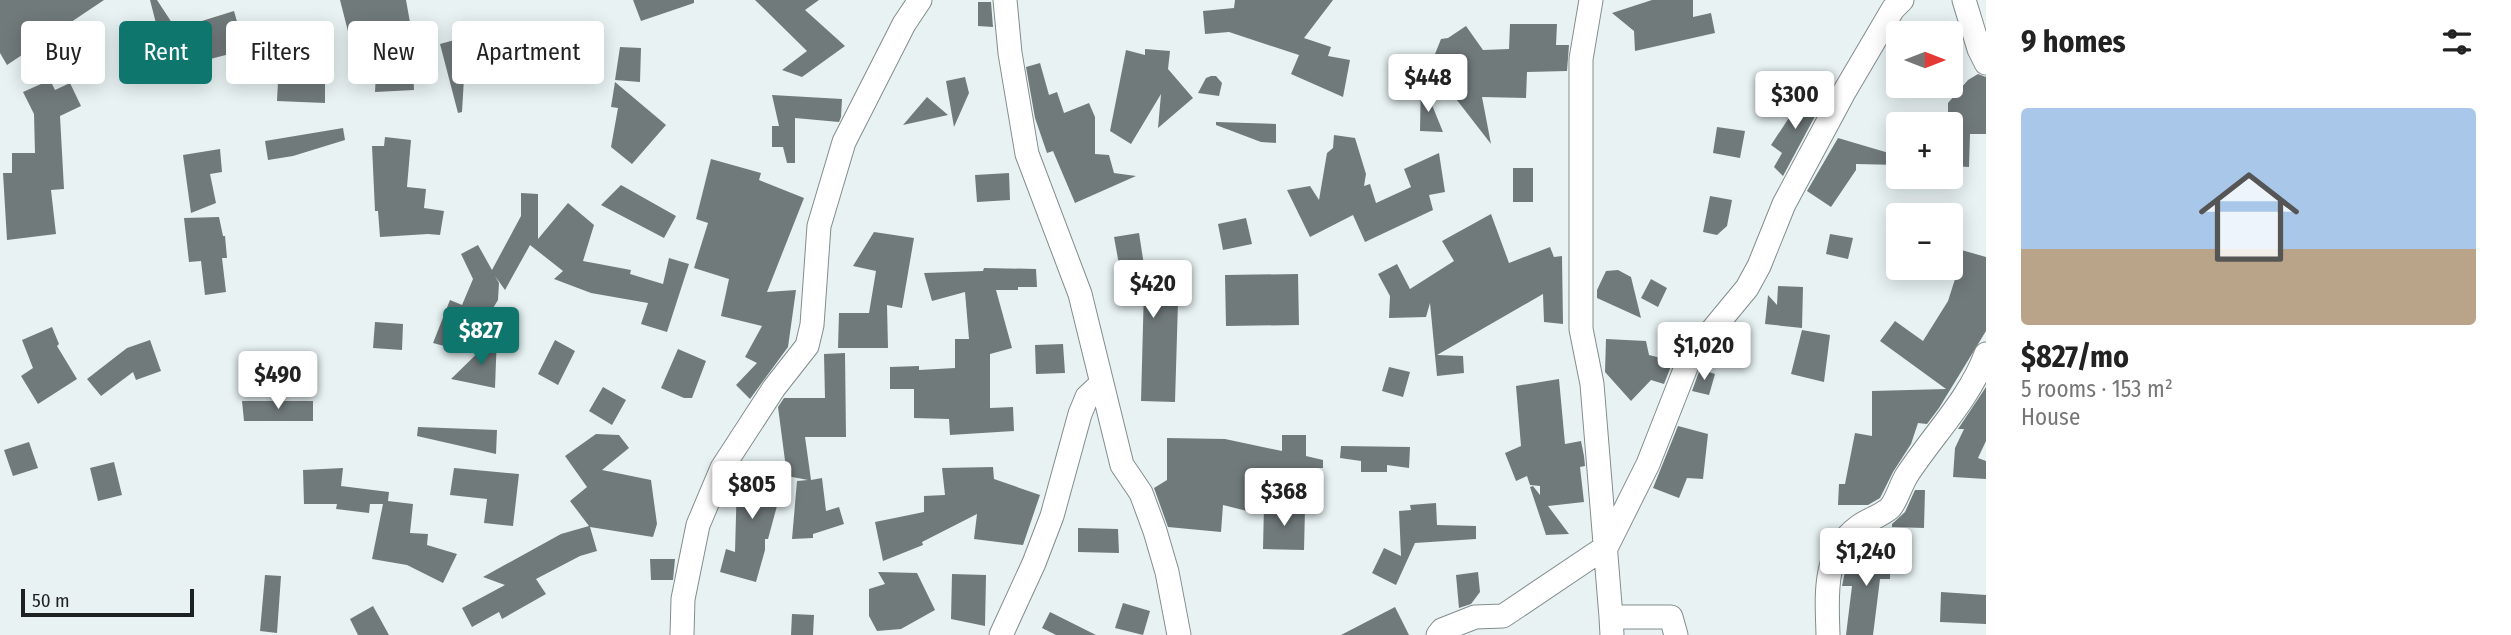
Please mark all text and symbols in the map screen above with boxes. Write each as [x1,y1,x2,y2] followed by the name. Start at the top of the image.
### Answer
[21,21,105,84] chip: Buy
[119,21,212,84] chip: Rent
[226,21,334,84] chip: Filters
[348,21,438,84] chip: New
[452,21,604,84] chip: Apartment
[1886,21,1964,98] north arrow
[1886,21,1963,280] map controls
[2438,23,2476,61] icon: filters
[2021,24,2126,60] text: 9 homes
[1387,54,1469,114] pin: $448
[1404,63,1452,91] text: $448
[1754,72,1836,131] pin: $300
[1771,80,1819,108] text: $300
[1886,112,1963,189] button: +
[2186,154,2312,280] icon: home
[1886,203,1963,280] button: −
[1112,260,1194,320] pin: $420
[1130,269,1176,297] text: $420
[440,308,522,367] pin: $827
[459,316,503,344] text: $827
[1647,322,1761,382] pin: $1,020
[1674,331,1734,359] text: $1,020
[2021,339,2129,375] text: $827/mo
[237,352,319,411] pin: $490
[254,360,302,388] text: $490
[2021,375,2173,403] text: 5 rooms · 153 m²
[2021,403,2080,431] text: House
[711,462,793,521] pin: $805
[1243,468,1325,528] pin: $368
[728,470,776,498] text: $805
[1261,477,1307,505] text: $368
[1809,528,1923,588] pin: $1,240
[1836,537,1896,565] text: $1,240
[21,586,194,618] scale bar
[32,589,70,612] text: 50 m

